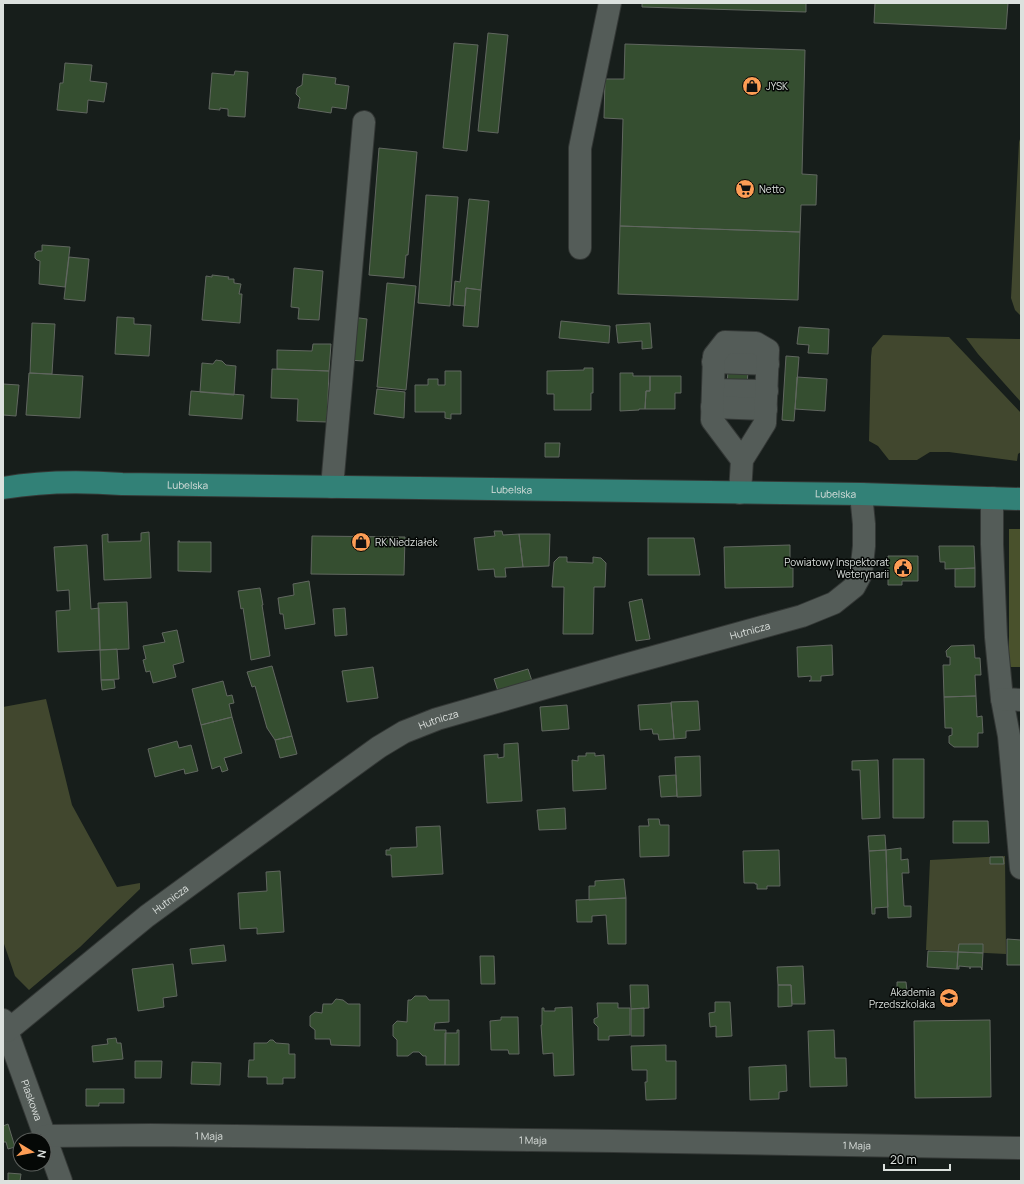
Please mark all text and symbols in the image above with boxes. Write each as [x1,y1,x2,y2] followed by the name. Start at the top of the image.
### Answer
[741,75,763,97] shop icon: JYSK
[766,79,788,93] place label: JYSK
[734,178,756,200] supermarket icon: Netto
[759,182,785,196] place label: Netto
[167,478,208,492] street label: Lubelska
[491,482,532,497] street label: Lubelska
[815,486,856,501] street label: Lubelska
[350,531,372,553] shop icon: RK Niedziałek
[375,535,439,549] place label: RK Niedziałek
[784,555,889,581] place label: Powiatowy Inspektorat Weterynarii
[892,557,914,579] public building icon: Powiatowy Inspektorat Weterynarii
[728,618,772,643] street label: Hutnicza
[416,706,460,733] street label: Hutnicza
[150,881,191,917] street label: Hutnicza
[869,985,935,1011] place label: Akademia Przedszkolaka
[938,987,960,1009] school or university icon: Akademia Przedszkolaka
[18,1077,46,1122] street label: Piaskowa
[195,1129,223,1143] street label: 1 Maja
[12,1132,52,1172] north arrow
[519,1133,547,1147] street label: 1 Maja
[843,1138,871,1152] street label: 1 Maja
[884,1146,950,1172] scale bar
[34,1149,50,1159] text: N
[890,1151,917,1168] text: 20 m

